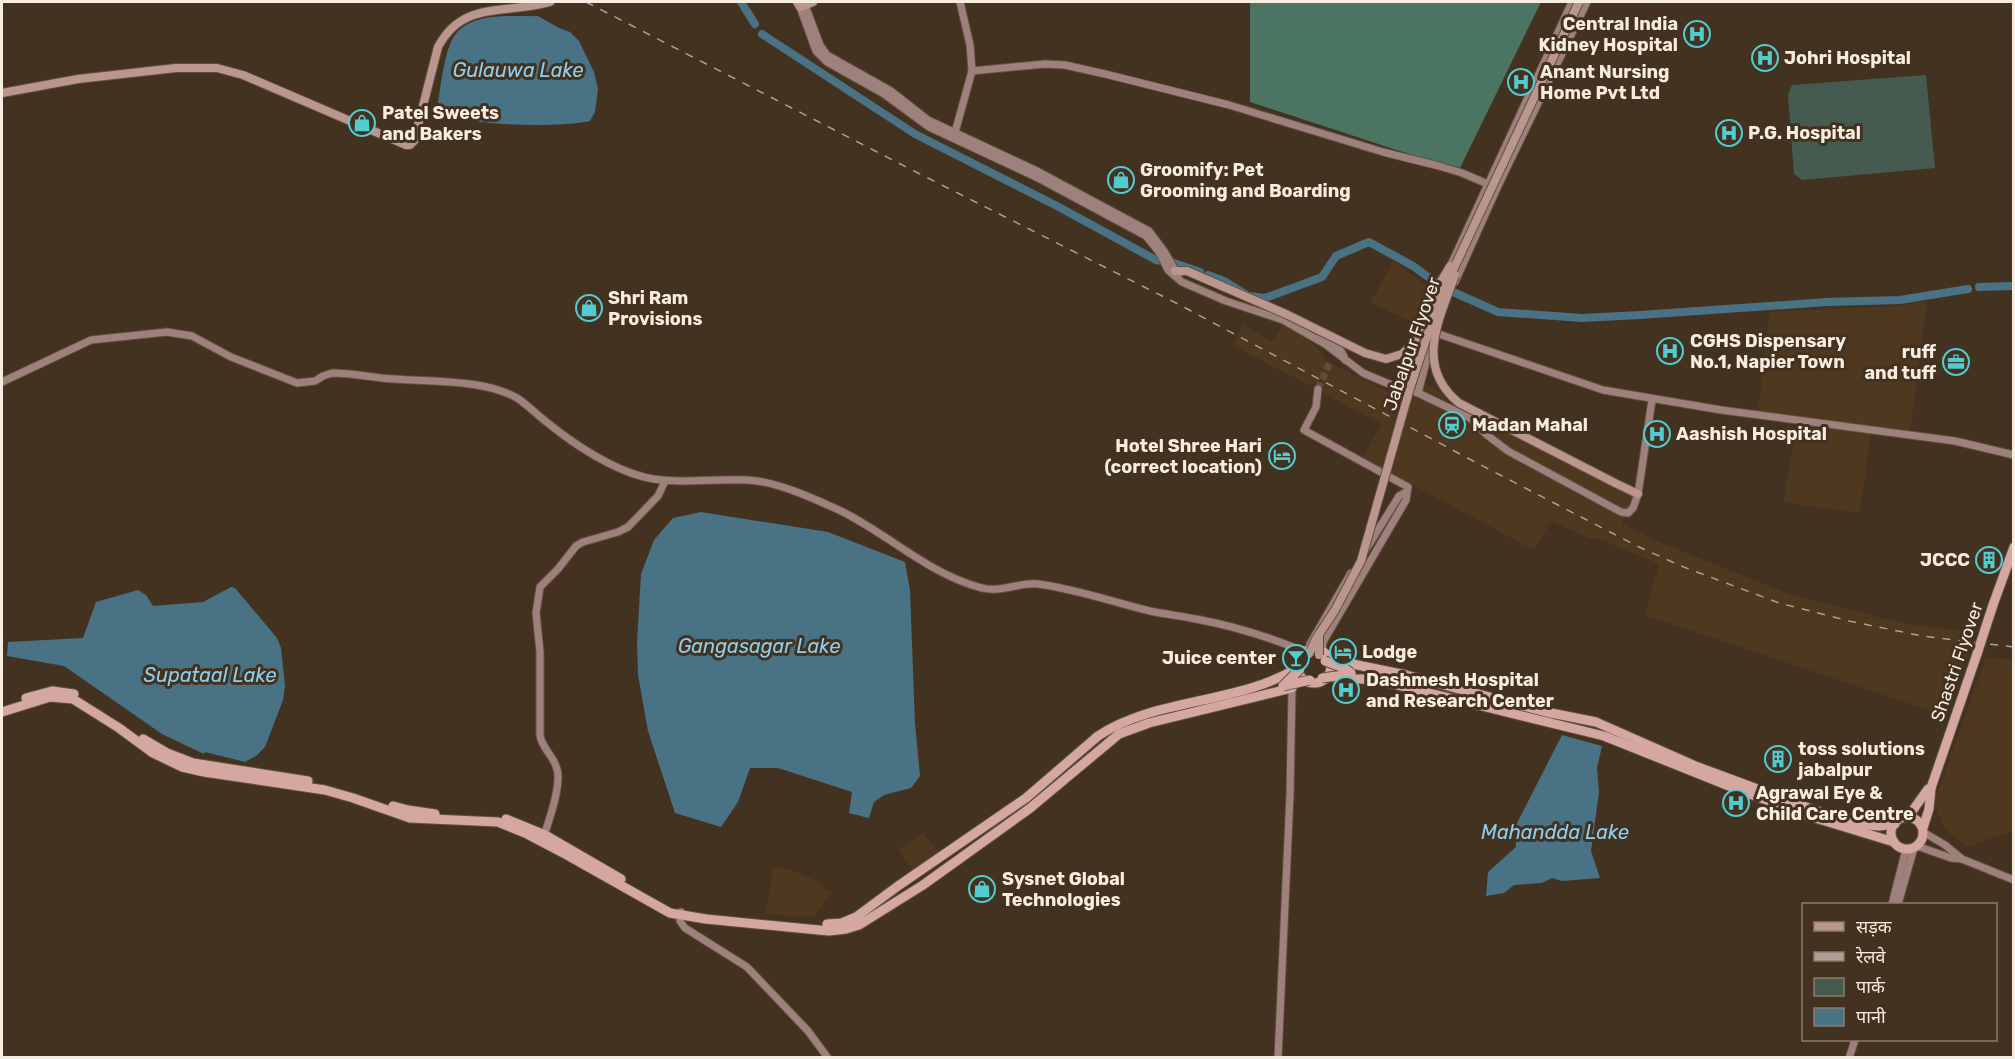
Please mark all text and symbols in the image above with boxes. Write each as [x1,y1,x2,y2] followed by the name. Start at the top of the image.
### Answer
[1539,13,1678,56] place label: Central India Kidney Hospital
[1682,19,1712,49] hospital icon: Central India Kidney Hospital
[1750,43,1780,73] hospital icon: Johri Hospital
[1784,47,1911,69] place label: Johri Hospital
[453,58,583,82] water label: Gulauwa Lake
[1540,61,1670,104] place label: Anant Nursing Home Pvt Ltd
[1506,67,1536,97] hospital icon: Anant Nursing Home Pvt Ltd
[382,102,499,145] place label: Patel Sweets and Bakers
[347,108,377,138] shop icon: Patel Sweets and Bakers
[1714,118,1744,148] hospital icon: P.G. Hospital
[1748,122,1861,144] place label: P.G. Hospital
[1140,159,1351,202] place label: Groomify: Pet Grooming and Boarding
[1106,165,1136,195] shop icon: Groomify: Pet Grooming and Boarding
[1379,274,1445,414] street label: Jabalpur Flyover
[608,287,702,330] place label: Shri Ram Provisions
[574,293,604,323] shop icon: Shri Ram Provisions
[1690,330,1846,373] place label: CGHS Dispensary No.1, Napier Town
[1655,336,1685,366] hospital icon: CGHS Dispensary No.1, Napier Town
[1865,341,1936,384] place label: ruff and tuff
[1941,347,1971,377] office icon: ruff and tuff
[1437,410,1467,440] station icon: Madan Mahal
[1472,414,1588,436] place label: Madan Mahal
[1642,419,1672,449] hospital icon: Aashish Hospital
[1676,423,1827,445] place label: Aashish Hospital
[1105,435,1262,478] place label: Hotel Shree Hari (correct location)
[1267,441,1297,471] hotel icon: Hotel Shree Hari (correct location)
[1974,545,2004,575] building icon: JCCC
[1920,549,1970,571] place label: JCCC
[1926,599,1988,725] street label: Shastri Flyover
[678,634,840,658] water label: Gangasagar Lake
[1328,637,1358,667] hotel icon: Lodge
[1362,641,1417,663] place label: Lodge
[1281,643,1311,673] bar icon: Juice center
[1162,647,1276,669] place label: Juice center
[144,663,276,687] water label: Supataal Lake
[1366,669,1554,712] place label: Dashmesh Hospital and Research Center
[1331,675,1361,705] hospital icon: Dashmesh Hospital and Research Center
[1797,738,1925,781] place label: toss solutions jabalpur
[1763,744,1793,774] building icon: toss solutions jabalpur
[1756,782,1914,825] place label: Agrawal Eye & Child Care Centre
[1721,788,1751,818] hospital icon: Agrawal Eye & Child Care Centre
[1481,820,1629,844] water label: Mahandda Lake
[1002,868,1125,911] place label: Sysnet Global Technologies
[967,874,997,904] shop icon: Sysnet Global Technologies
[1802,903,1997,1041] legend
[1856,916,1893,938] text: सड़क
[1855,946,1887,968] text: रेलवे
[1856,976,1886,998] text: पार्क
[1856,1006,1886,1028] text: पानी

